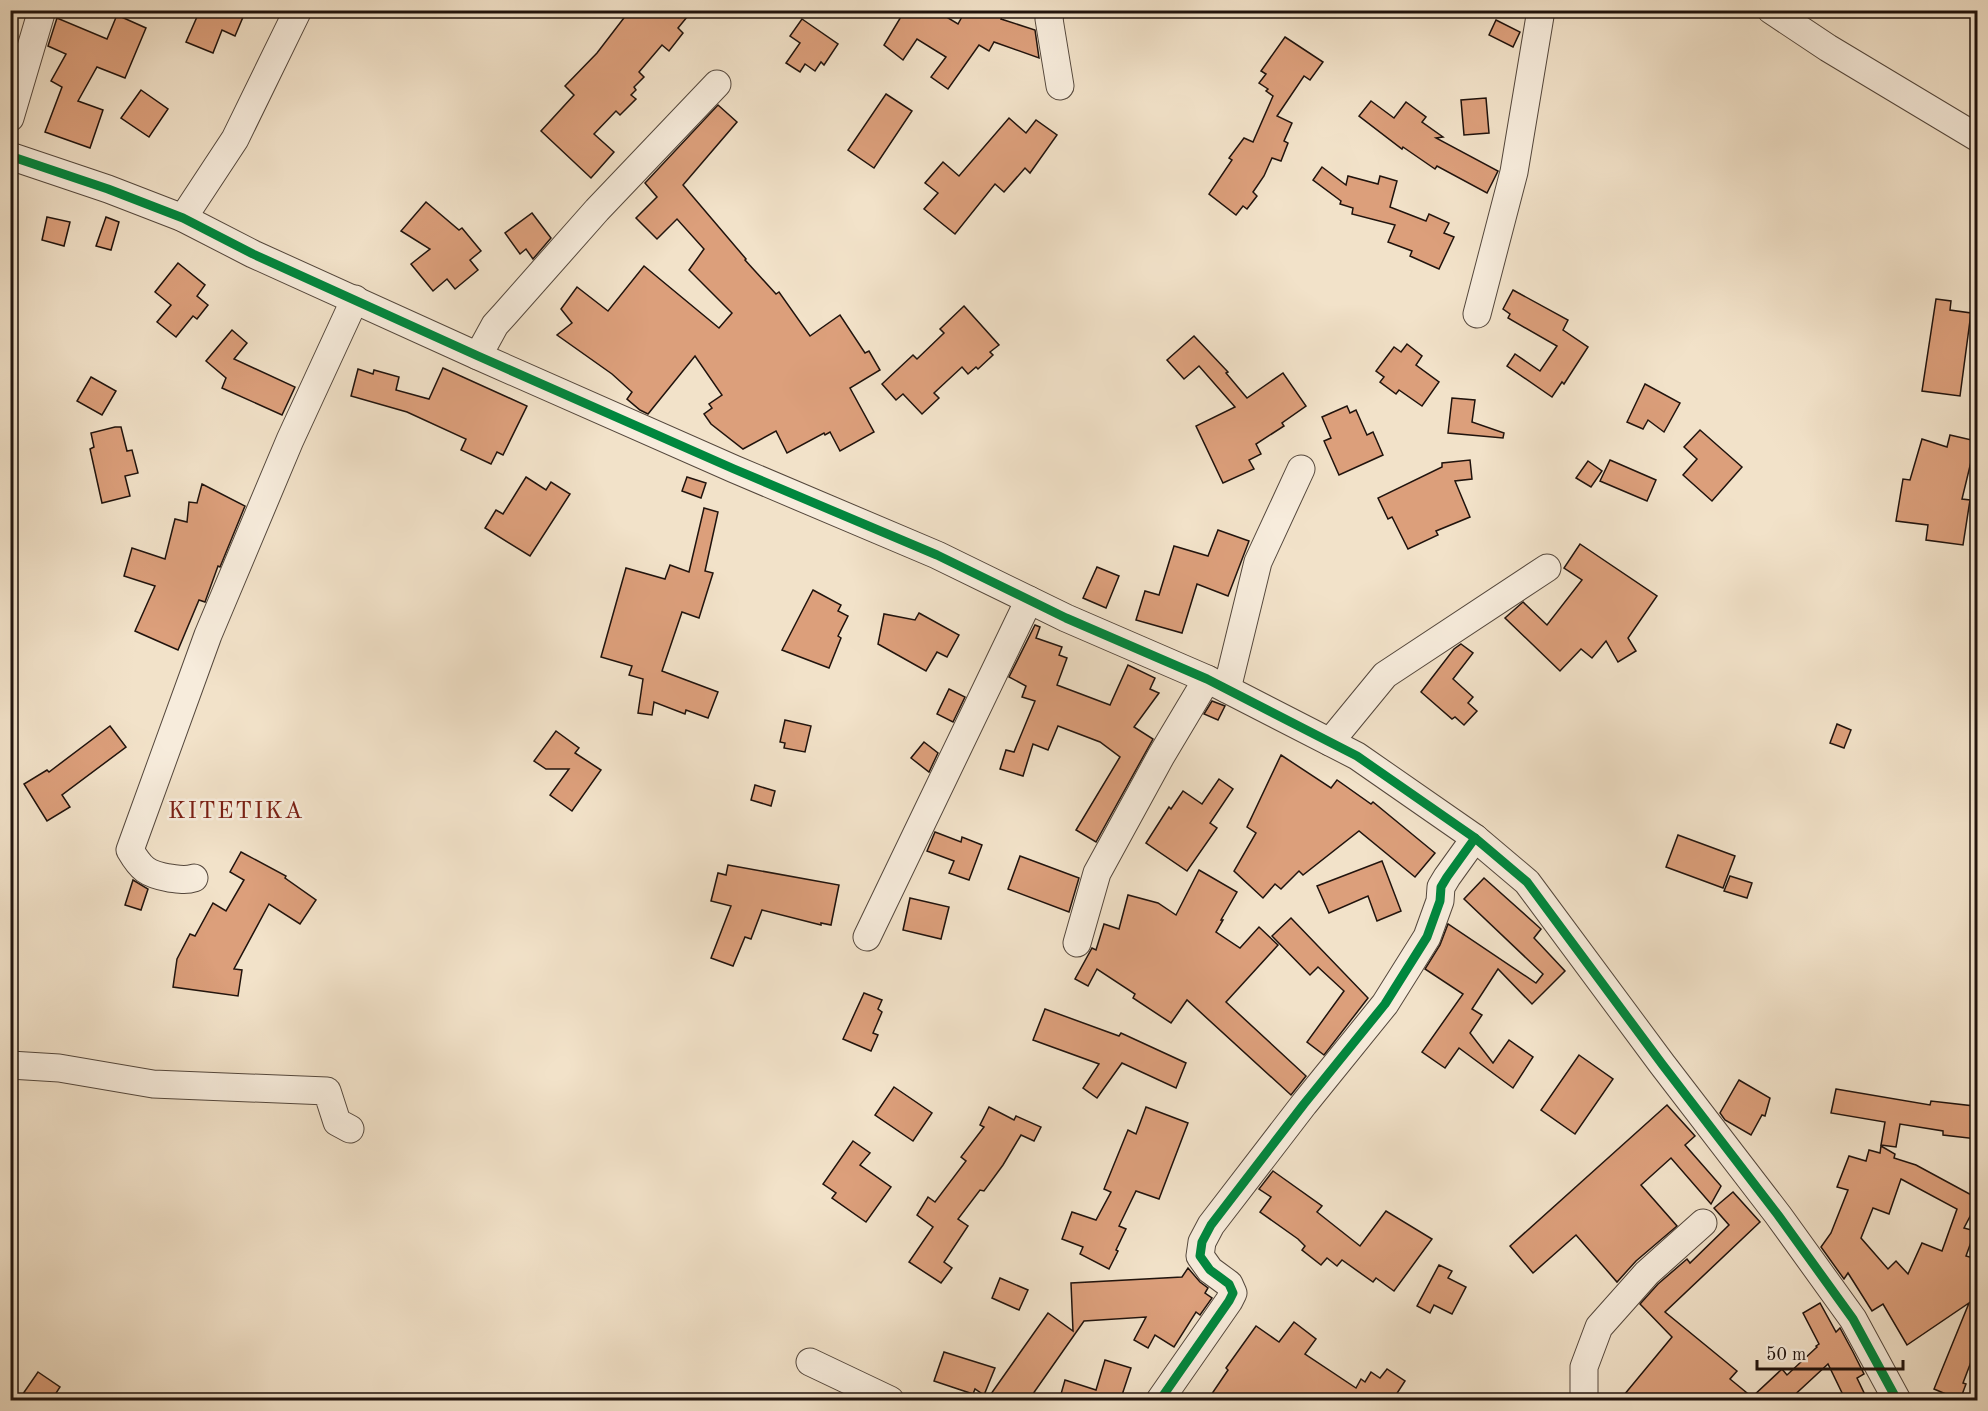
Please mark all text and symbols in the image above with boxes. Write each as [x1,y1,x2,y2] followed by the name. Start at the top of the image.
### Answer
[168,800,304,824] district label: KITETIKA
[1757,1333,1902,1371] scale bar
[1766,1346,1806,1364] text: 50 m

